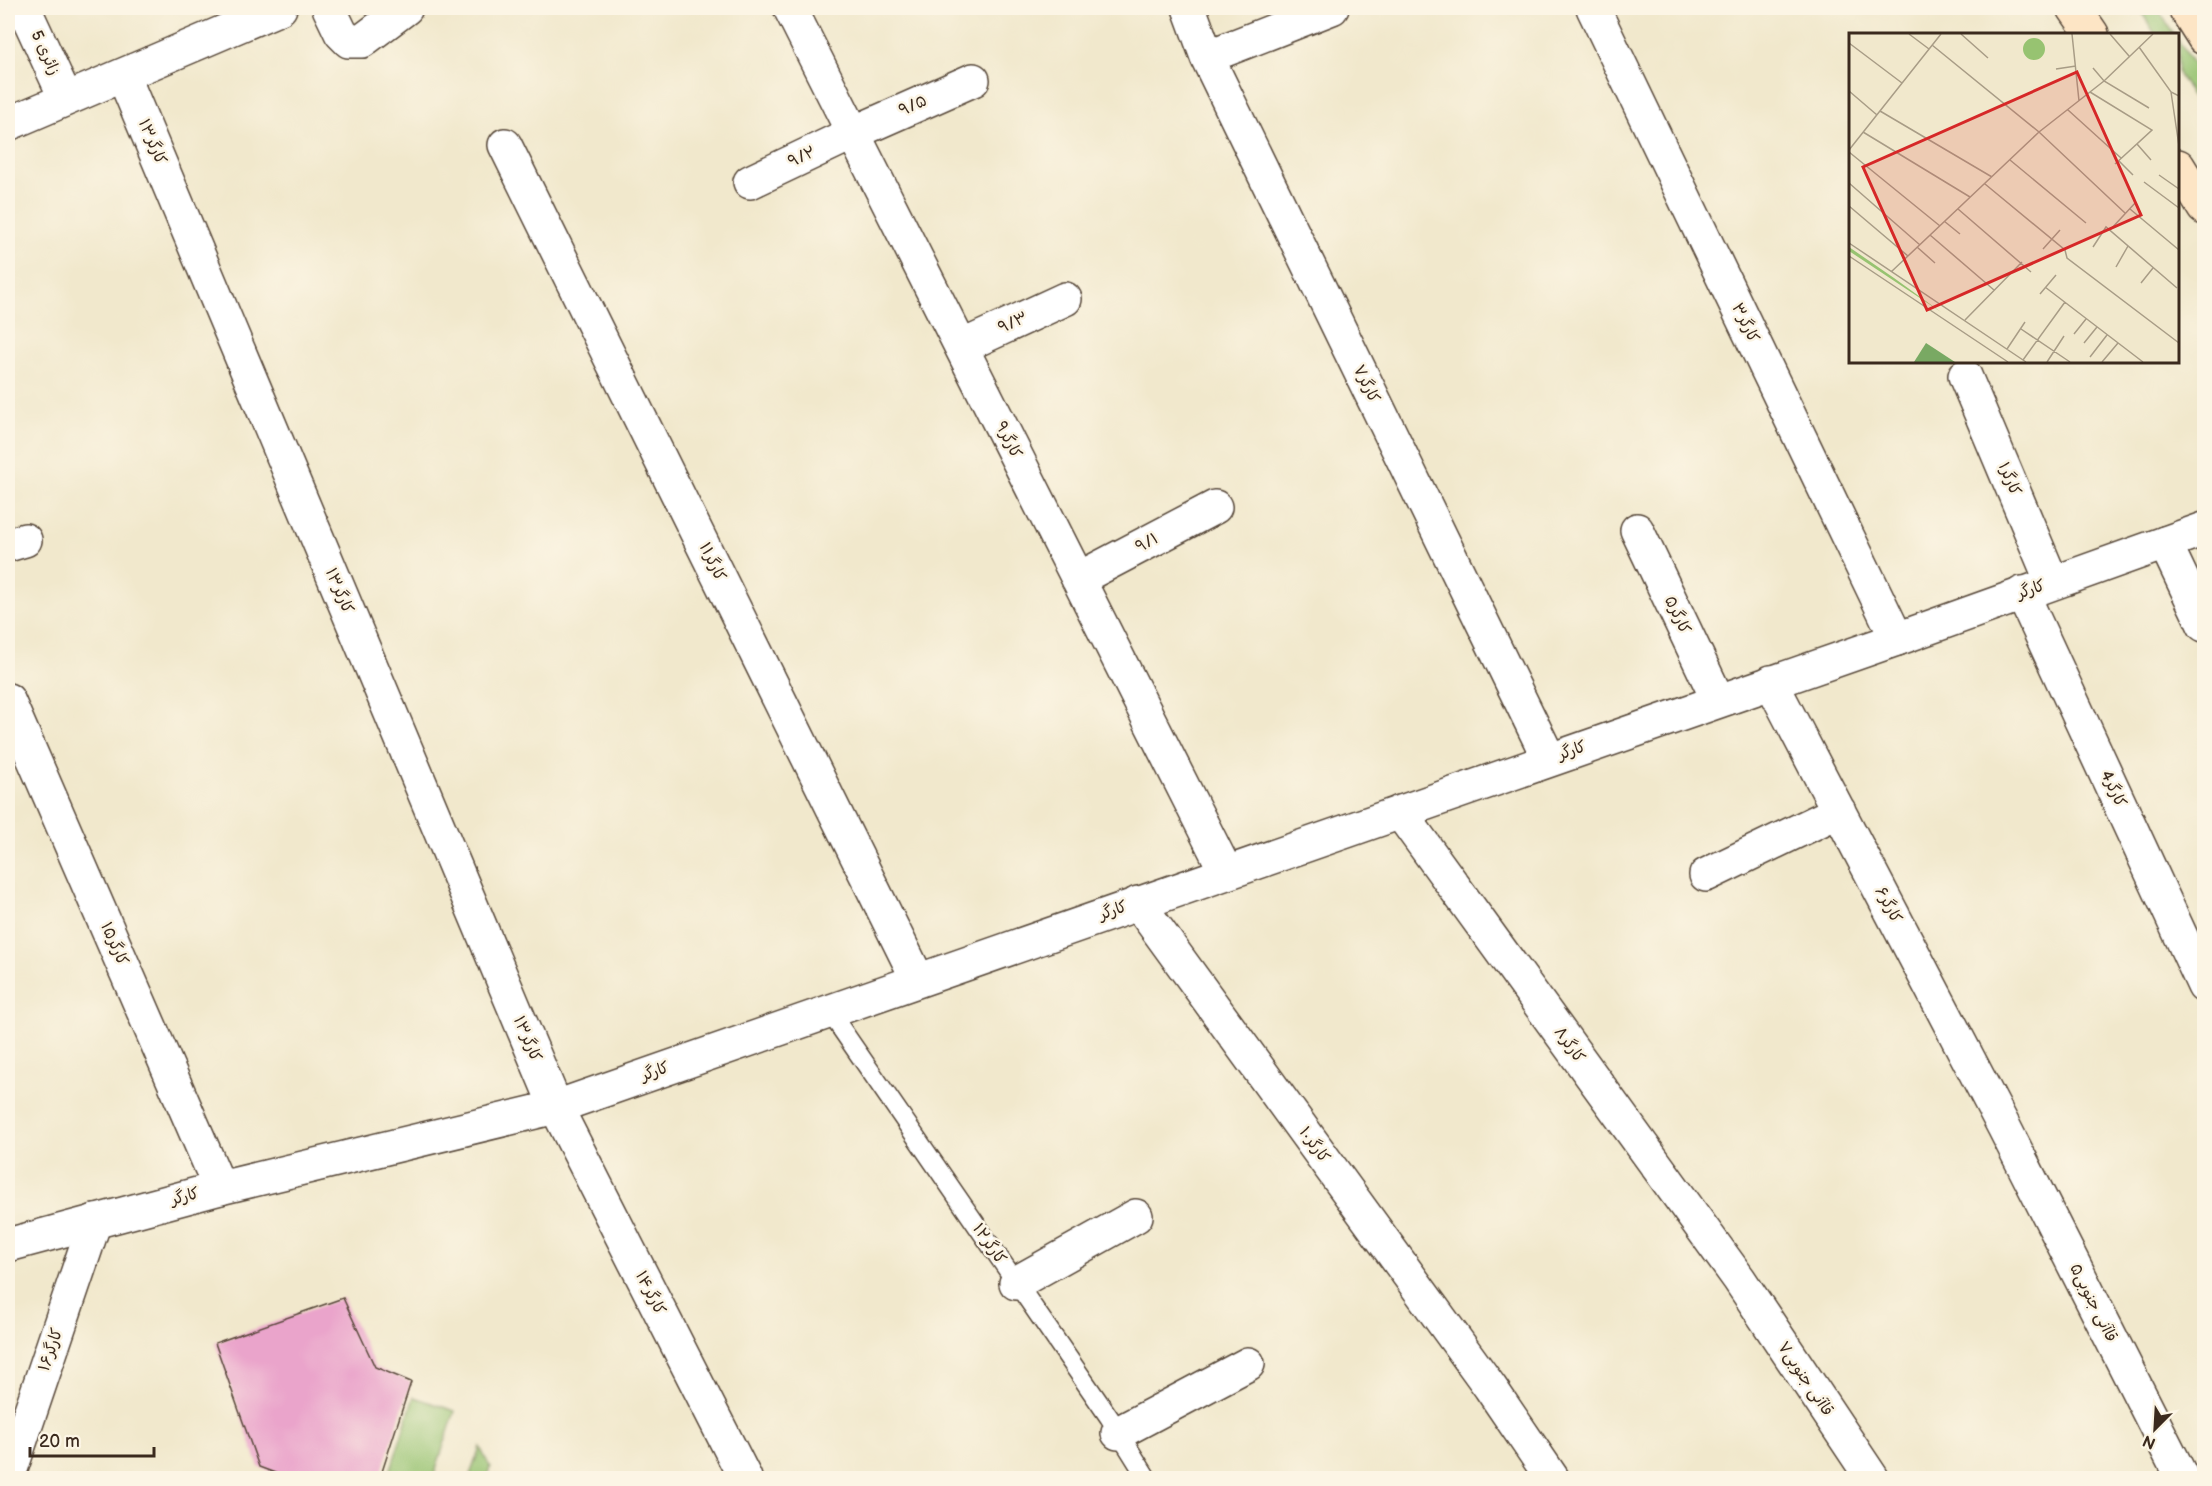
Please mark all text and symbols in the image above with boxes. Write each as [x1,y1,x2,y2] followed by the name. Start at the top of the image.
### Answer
[26,28,64,78] street label: 5 زائری
[1849,33,2179,363] inset map
[896,92,930,120] street label: ۹/۵
[134,116,171,168] street label: کارگر۱۳
[785,142,819,172] street label: ۹/۲
[1727,300,1764,346] street label: کارگر۳
[995,308,1031,338] street label: ۹/۳
[1349,361,1384,406] street label: کارگر۷
[991,418,1026,462] street label: کارگر۹
[1994,459,2025,499] street label: کارگر۱
[1132,529,1162,557] street label: ۹/۱
[695,539,730,584] street label: کارگر۱۱
[321,565,358,617] street label: کارگر۱۳
[2012,575,2048,604] street label: کارگر
[1660,593,1695,637] street label: کارگر۵
[1553,736,1589,765] street label: کارگر
[2096,767,2131,811] street label: 4کارگر
[1871,883,1906,927] street label: کارگر۶
[1094,896,1130,925] street label: کارگر
[96,919,133,969] street label: کارگر۱۵
[509,1013,546,1065] street label: کارگر۱۳
[1550,1023,1589,1067] street label: کارگر۸
[636,1057,672,1086] street label: کارگر
[1295,1123,1334,1167] street label: کارگر۱۰
[167,1183,201,1210] street label: کارگر
[968,1219,1011,1268] street label: کارگر۱۲
[2065,1261,2121,1345] street label: قاآنی جنوبی۵
[631,1268,670,1318] street label: کارگر۱۴
[34,1326,67,1374] street label: کارگر۱۶
[1773,1338,1837,1420] street label: قاآنی جنوبی۷
[2125,1399,2185,1459] north arrow
[30,1420,154,1458] scale bar
[2140,1430,2159,1452] text: N
[39,1431,80,1452] text: 20 m

